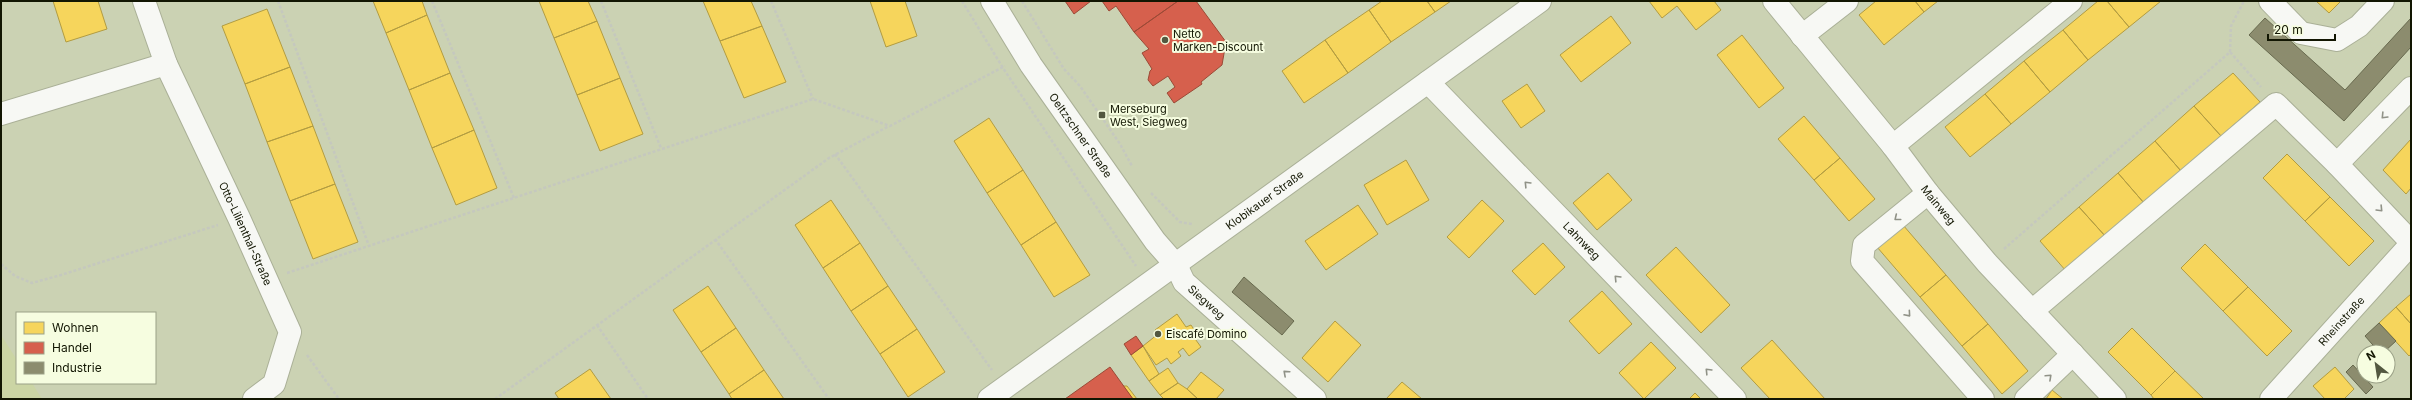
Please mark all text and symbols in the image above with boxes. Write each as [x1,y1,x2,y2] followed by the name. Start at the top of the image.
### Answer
[2268,16,2335,42] scale bar
[2274,22,2303,37] text: 20 m
[1173,27,1263,54] place label: Netto Marken-Discount
[1160,35,1170,45] marker: Netto Marken-Discount
[1046,90,1115,180] street label: Oeltzschner Straße
[1110,102,1187,129] place label: Merseburg West, Siegweg
[1097,110,1107,120] marker: Merseburg West, Siegweg
[2381,111,2389,119] one-way arrow
[1223,167,1306,233] street label: Klobikauer Straße
[216,179,275,288] street label: Otto-Lilienthal-Straße
[1524,181,1532,189] one-way arrow
[1918,183,1959,228] street label: Mainweg
[2375,204,2382,212] one-way arrow
[1895,213,1902,220] one-way arrow
[1560,219,1603,263] street label: Lahnweg
[1615,275,1622,283] one-way arrow
[1185,282,1228,322] street label: Siegweg
[2315,293,2367,349] street label: Rheinstraße
[1904,309,1911,317] one-way arrow
[16,312,156,384] legend
[52,320,99,335] text: Wohnen
[1166,327,1247,341] place label: Eiscafé Domino
[1153,329,1163,339] marker: Eiscafé Domino
[52,340,92,355] text: Handel
[2356,344,2396,384] north arrow
[2364,347,2378,363] text: N
[52,360,102,375] text: Industrie
[1705,368,1713,376] one-way arrow
[1283,370,1291,378] one-way arrow
[2045,374,2052,381] one-way arrow

